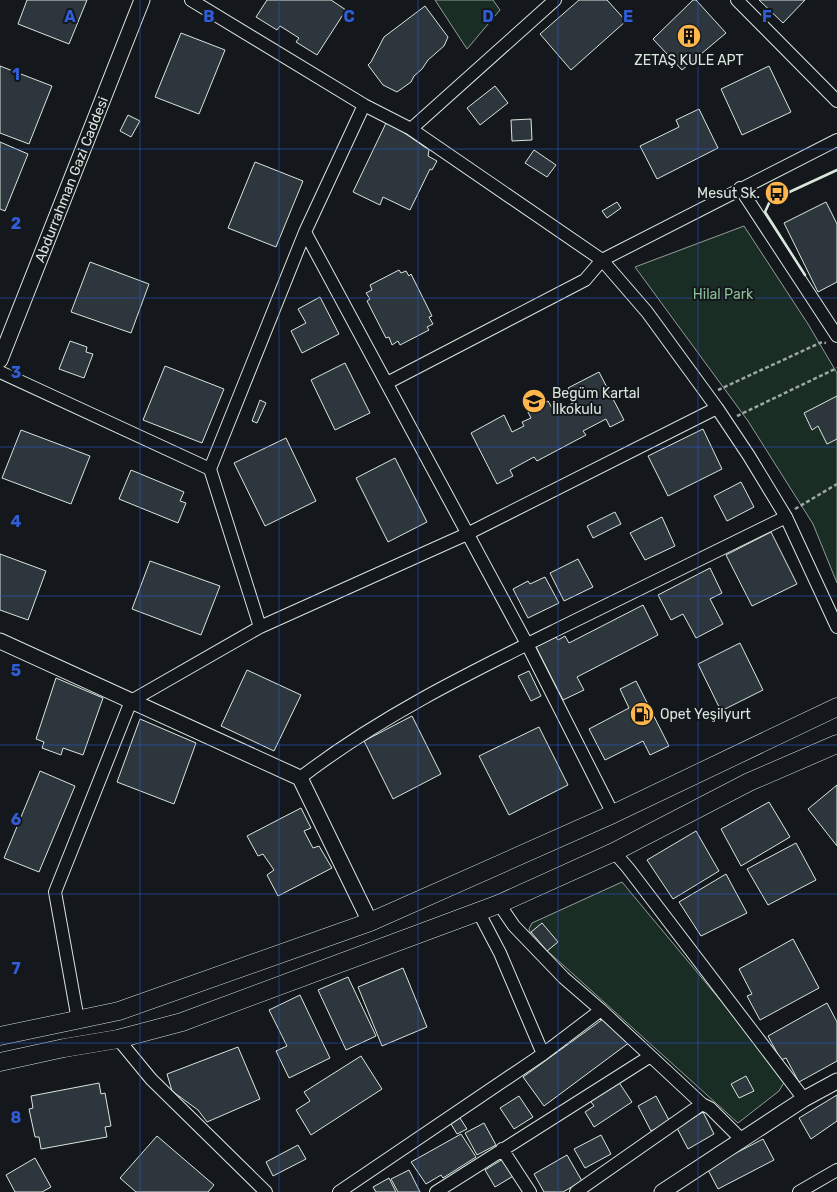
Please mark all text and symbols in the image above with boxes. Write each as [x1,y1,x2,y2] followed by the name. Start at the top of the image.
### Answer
[64,7,76,26] text: A
[203,7,215,26] text: B
[343,7,355,26] text: C
[482,7,494,26] text: D
[623,7,633,26] text: E
[762,7,772,26] text: F
[676,23,702,49] building icon: ZETAŞ KULE APT
[634,52,744,69] place label: ZETAŞ KULE APT
[12,65,20,84] text: 1
[31,94,112,265] street label: Abdurrahman Gazi Caddesi
[764,180,790,206] bus stop icon: Mesut Sk.
[697,185,760,202] place label: Mesut Sk.
[11,214,21,233] text: 2
[693,286,754,303] park label: Hilal Park
[11,363,21,382] text: 3
[552,385,640,418] place label: Begüm Kartal İlkokulu
[521,388,547,414] school or university icon: Begüm Kartal İlkokulu
[11,512,22,531] text: 4
[11,661,21,680] text: 5
[629,701,655,727] fuel station icon: Opet Yeşilyurt
[660,706,751,723] place label: Opet Yeşilyurt
[11,810,21,829] text: 6
[11,959,21,978] text: 7
[11,1108,22,1127] text: 8

